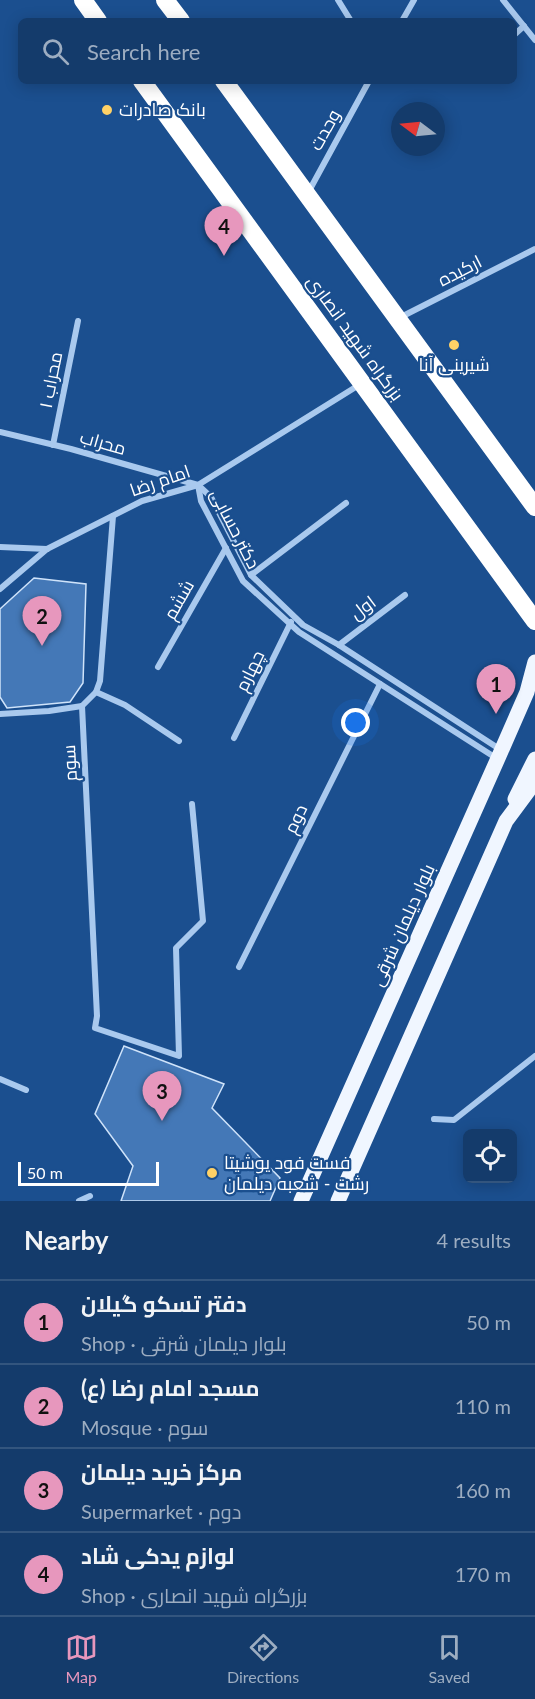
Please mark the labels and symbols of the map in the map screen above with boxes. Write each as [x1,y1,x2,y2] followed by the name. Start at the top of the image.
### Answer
[119,98,206,121] place label: بانک صادرات
[391,102,445,156] north arrow
[100,103,114,117] marker: بانک صادرات
[304,105,345,154] street label: وحدت
[204,206,244,256] pin: 4
[434,250,486,291] street label: ارکیده
[302,270,409,405] street label: بزرگراه شهید انصاری
[447,338,461,352] marker: شیرینی آنا
[34,350,67,410] street label: محراب ۱
[418,353,490,376] place label: شیرینی آنا
[77,425,129,460] street label: محراب
[127,459,193,503] street label: امام رضا
[206,485,265,573] street label: دکتر حسابی
[158,576,200,624] street label: ششم
[345,590,380,625] street label: اول
[22,596,62,646] pin: 2
[230,646,270,696] street label: چهارم
[476,664,516,714] pin: 1
[341,708,370,737] your location
[57,744,83,782] street label: سوم
[279,800,313,838] street label: دوم
[365,860,440,989] street label: بلوار دیلمان شرقی
[142,1072,182,1121] pin: 3
[224,1151,369,1195] place label: فست فود یوشیتا رشت - شعبه دیلمان
[18,1159,159,1186] scale bar
[205,1166,219,1180] marker: فست فود یوشیتا رشت - شعبه دیلمان

